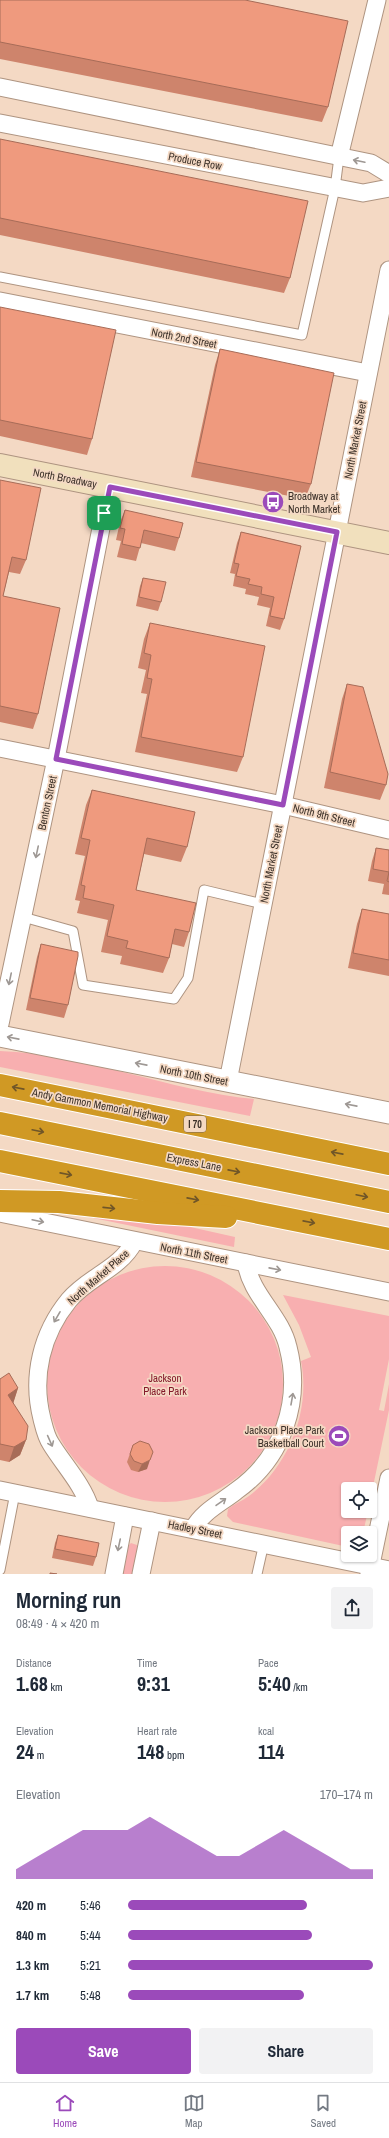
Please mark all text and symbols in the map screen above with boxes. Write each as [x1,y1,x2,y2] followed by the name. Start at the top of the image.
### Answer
[167,149,223,173] street label: Produce Row
[353,157,366,165] one-way arrow
[150,325,218,351] street label: North 2nd Street
[341,400,369,480] street label: North Market Street
[32,465,99,491] street label: North Broadway
[260,489,286,515] bus stop icon: Broadway at North Market
[288,489,341,516] place label: Broadway at North Market
[87,496,121,530] pin
[93,502,115,524] icon: arrive
[34,774,60,831] street label: Benton Street
[291,801,357,830] street label: North 9th Street
[257,824,285,904] street label: North Market Street
[32,845,40,858] one-way arrow
[5,972,13,985] one-way arrow
[7,1034,20,1042] one-way arrow
[135,1060,148,1068] one-way arrow
[159,1062,230,1089] street label: North 10th Street
[11,1084,24,1092] one-way arrow
[30,1085,169,1125] street label: Andy Gammon Memorial Highway
[345,1101,358,1109] one-way arrow
[184,1116,206,1132] road number: I 70
[31,1127,44,1135] one-way arrow
[331,1149,344,1157] one-way arrow
[166,1150,222,1174] street label: Express Lane
[227,1167,240,1175] one-way arrow
[59,1171,72,1179] one-way arrow
[355,1193,368,1201] one-way arrow
[186,1195,199,1203] one-way arrow
[102,1204,115,1211] one-way arrow
[31,1218,44,1226] one-way arrow
[302,1219,315,1227] one-way arrow
[159,1240,229,1266] street label: North 11th Street
[64,1246,132,1308] street label: North Market Place
[269,1266,282,1274] one-way arrow
[53,1310,60,1322] one-way arrow
[143,1371,187,1398] park label: Jackson Place Park
[288,1393,296,1406] one-way arrow
[245,1423,324,1450] place label: Jackson Place Park Basketball Court
[326,1423,352,1449] sports icon: Jackson Place Park Basketball Court
[47,1435,54,1447] one-way arrow
[341,1482,377,1562] map controls
[341,1482,377,1518] button: locate
[215,1498,226,1506] one-way arrow
[167,1517,224,1541] street label: Hadley Street
[341,1526,377,1562] button: layers
[115,1538,123,1551] one-way arrow
[16,1585,121,1615] text: Morning run
[331,1587,373,1629] button: share
[16,1615,99,1632] text: 08:49 · 4 × 420 m
[16,1656,52,1670] text: Distance
[137,1656,157,1670] text: Time
[258,1656,279,1670] text: Pace
[16,1670,48,1697] text: 1.68
[137,1670,170,1697] text: 9:31
[258,1670,291,1697] text: 5:40
[48,1680,62,1694] text: km
[291,1680,308,1694] text: /km
[16,1724,54,1738] text: Elevation
[137,1724,177,1738] text: Heart rate
[258,1724,274,1738] text: kcal
[16,1738,34,1765] text: 24
[137,1738,164,1765] text: 148
[258,1738,284,1765] text: 114
[34,1748,44,1762] text: m
[164,1748,184,1762] text: bpm
[16,1786,60,1803] text: Elevation
[320,1786,373,1803] text: 170–174 m
[16,1897,46,1914] text: 420 m
[80,1897,101,1914] text: 5:46
[16,1927,46,1944] text: 840 m
[80,1927,101,1944] text: 5:44
[16,1957,49,1974] text: 1.3 km
[80,1957,101,1974] text: 5:21
[16,1987,49,2004] text: 1.7 km
[80,1987,101,2004] text: 5:48
[16,2028,191,2074] button: Save
[199,2028,373,2074] button: Share
[53,2092,77,2130] tab: Home
[183,2092,205,2130] tab: Map
[311,2092,336,2130] tab: Saved

